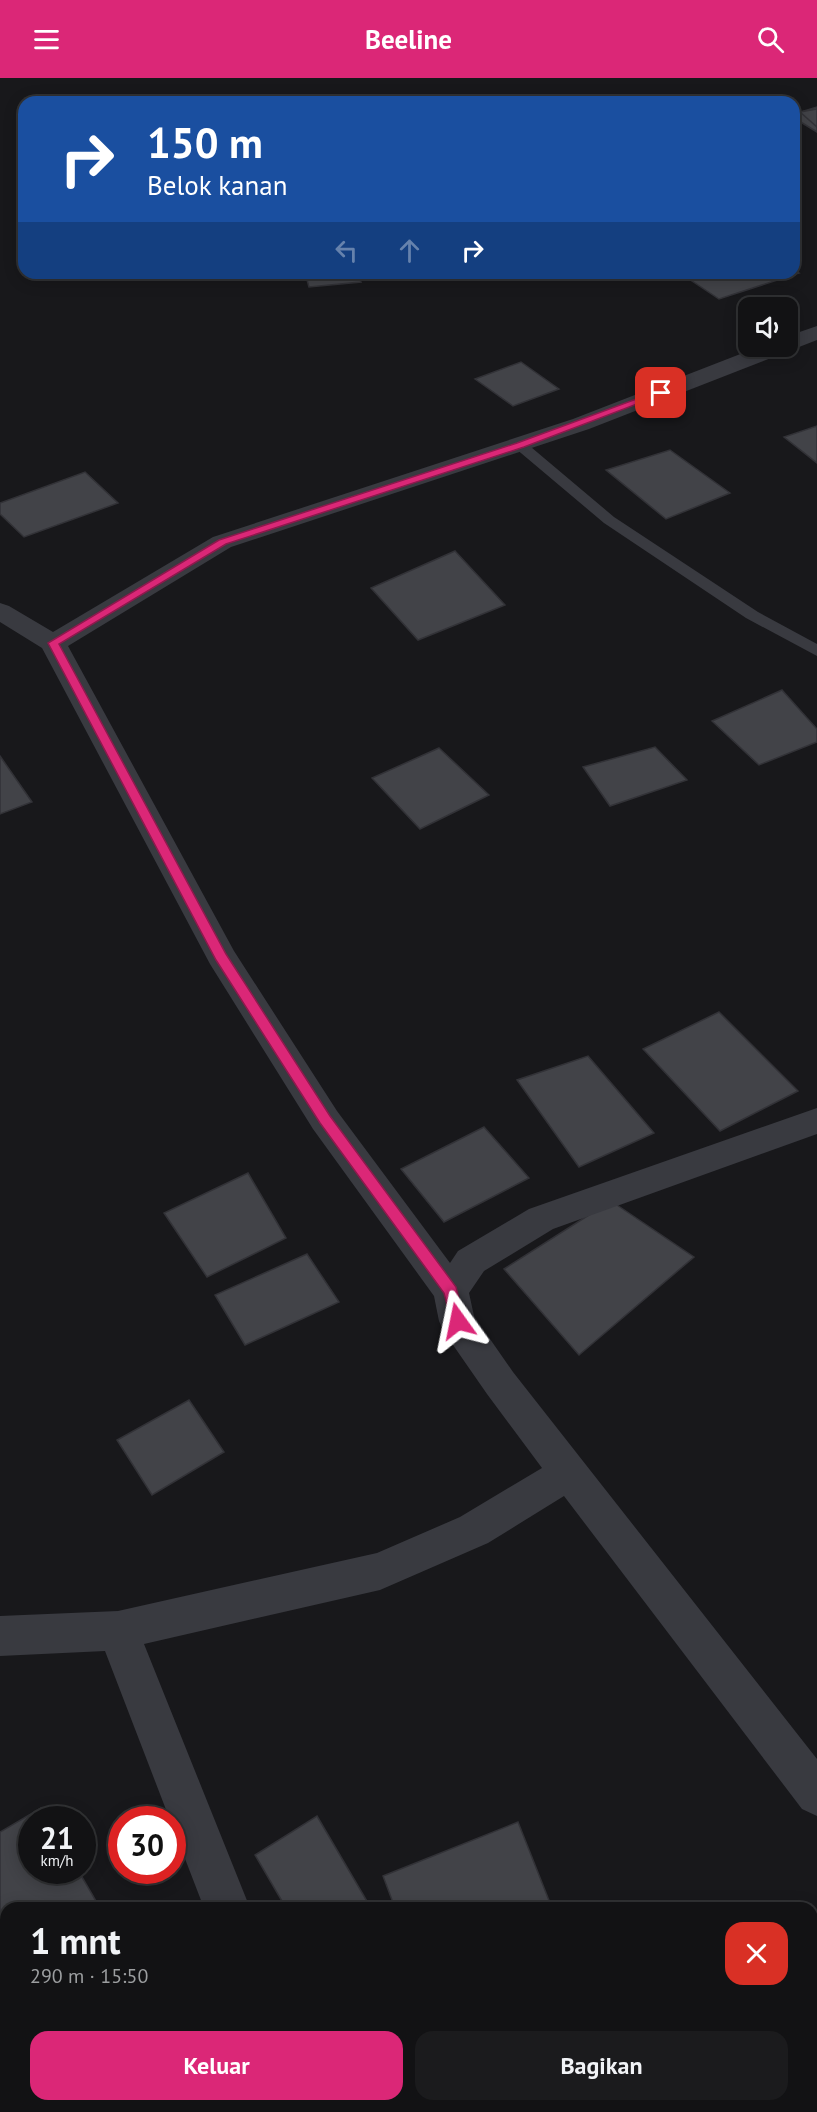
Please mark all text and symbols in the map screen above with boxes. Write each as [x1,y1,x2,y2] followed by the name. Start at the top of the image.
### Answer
[365,22,452,56] text: Beeline
[30,23,63,56] icon: menu
[754,23,787,56] icon: search
[147,115,263,170] text: 150 m
[48,120,126,198] icon: right
[147,168,287,202] text: Belok kanan
[330,234,363,267] icon: left
[393,234,426,267] icon: ahead
[456,234,489,267] icon: right
[738,297,798,357] map controls
[738,297,798,357] button: sound
[635,367,686,418] pin
[644,376,677,409] icon: arrive
[426,1289,490,1353] position arrow
[108,1806,186,1884] speed limit sign: 30
[40,1818,74,1857] text: 21
[41,1851,73,1870] text: km/h
[30,1917,121,1964] text: 1 mnt
[725,1922,788,1985] button: close
[30,1963,148,1989] text: 290 m · 15:50
[30,2031,403,2100] button: Keluar
[415,2031,788,2100] button: Bagikan

